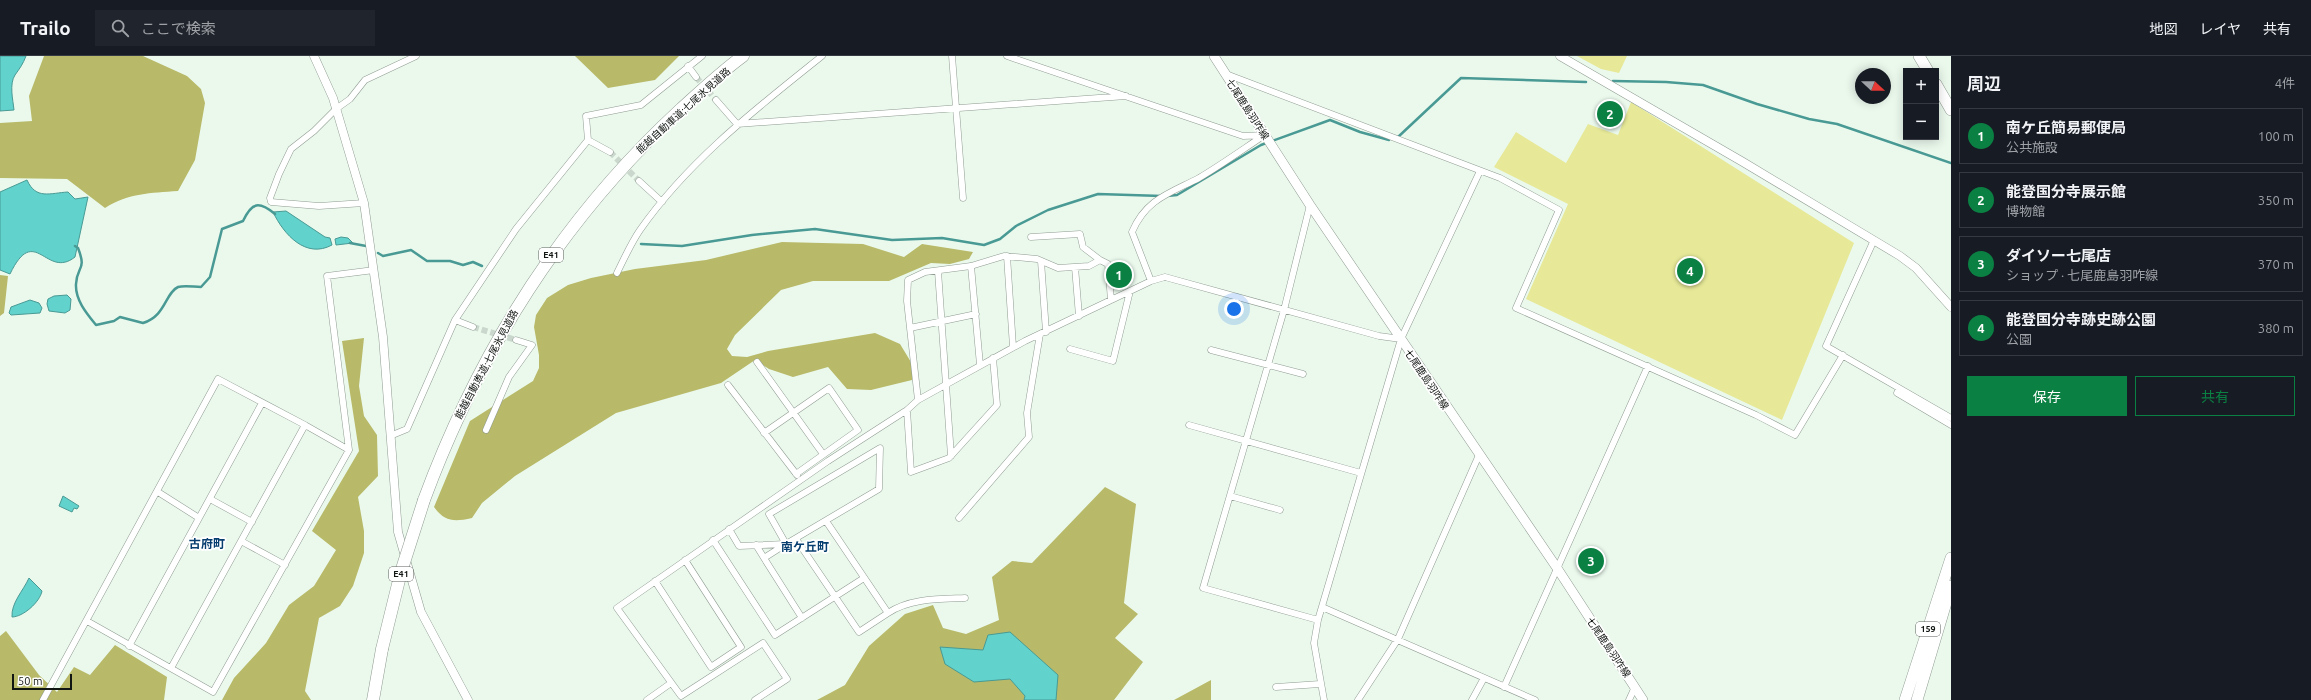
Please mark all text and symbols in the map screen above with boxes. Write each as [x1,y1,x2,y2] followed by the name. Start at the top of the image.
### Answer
[95,10,375,46] search box
[20,17,71,39] text: Trailo
[109,17,131,39] icon: search
[141,20,216,37] text: ここで検索
[2149,21,2177,37] text: 地図
[2199,21,2241,37] text: レイヤ
[2263,21,2291,37] text: 共有
[634,65,733,155] street label: 能越自動車道;七尾氷見道路
[1855,68,1891,104] north arrow
[1903,68,1939,140] map controls
[1903,68,1939,104] button: +
[1967,74,2001,93] text: 周辺
[2275,76,2295,90] text: 4件
[1224,77,1271,142] street label: 七尾鹿島羽咋線
[1597,99,1623,129] pin: 2
[1903,104,1939,140] button: −
[2006,119,2126,136] text: 南ケ丘簡易郵便局
[1977,129,1985,143] text: 1
[2258,129,2294,143] text: 100 m
[2006,140,2058,154] text: 公共施設
[2006,183,2126,200] text: 能登国分寺展示館
[1977,193,1985,207] text: 2
[2258,193,2294,207] text: 350 m
[2006,204,2045,218] text: 博物館
[2006,247,2111,264] text: ダイソー七尾店
[539,248,563,262] road number: E41
[1677,256,1703,286] pin: 4
[1977,257,1985,271] text: 3
[2258,257,2294,271] text: 370 m
[1106,260,1132,290] pin: 1
[2006,268,2158,282] text: ショップ · 七尾鹿島羽咋線
[1224,299,1244,319] your location
[453,308,520,421] street label: 能越自動車道;七尾氷見道路
[2006,311,2156,328] text: 能登国分寺跡史跡公園
[1977,321,1985,335] text: 4
[2258,321,2294,335] text: 380 m
[2006,332,2032,346] text: 公園
[1402,347,1451,411] street label: 七尾鹿島羽咋線
[1967,376,2127,416] button: 保存
[2135,376,2295,416] button: 共有
[189,537,225,550] district label: 古府町
[781,540,829,553] district label: 南ケ丘町
[1578,546,1604,576] pin: 3
[389,567,413,581] road number: E41
[1584,615,1633,679] street label: 七尾鹿島羽咋線
[1916,622,1940,636] road number: 159
[12,672,72,691] scale bar
[18,675,42,687] text: 50 m

